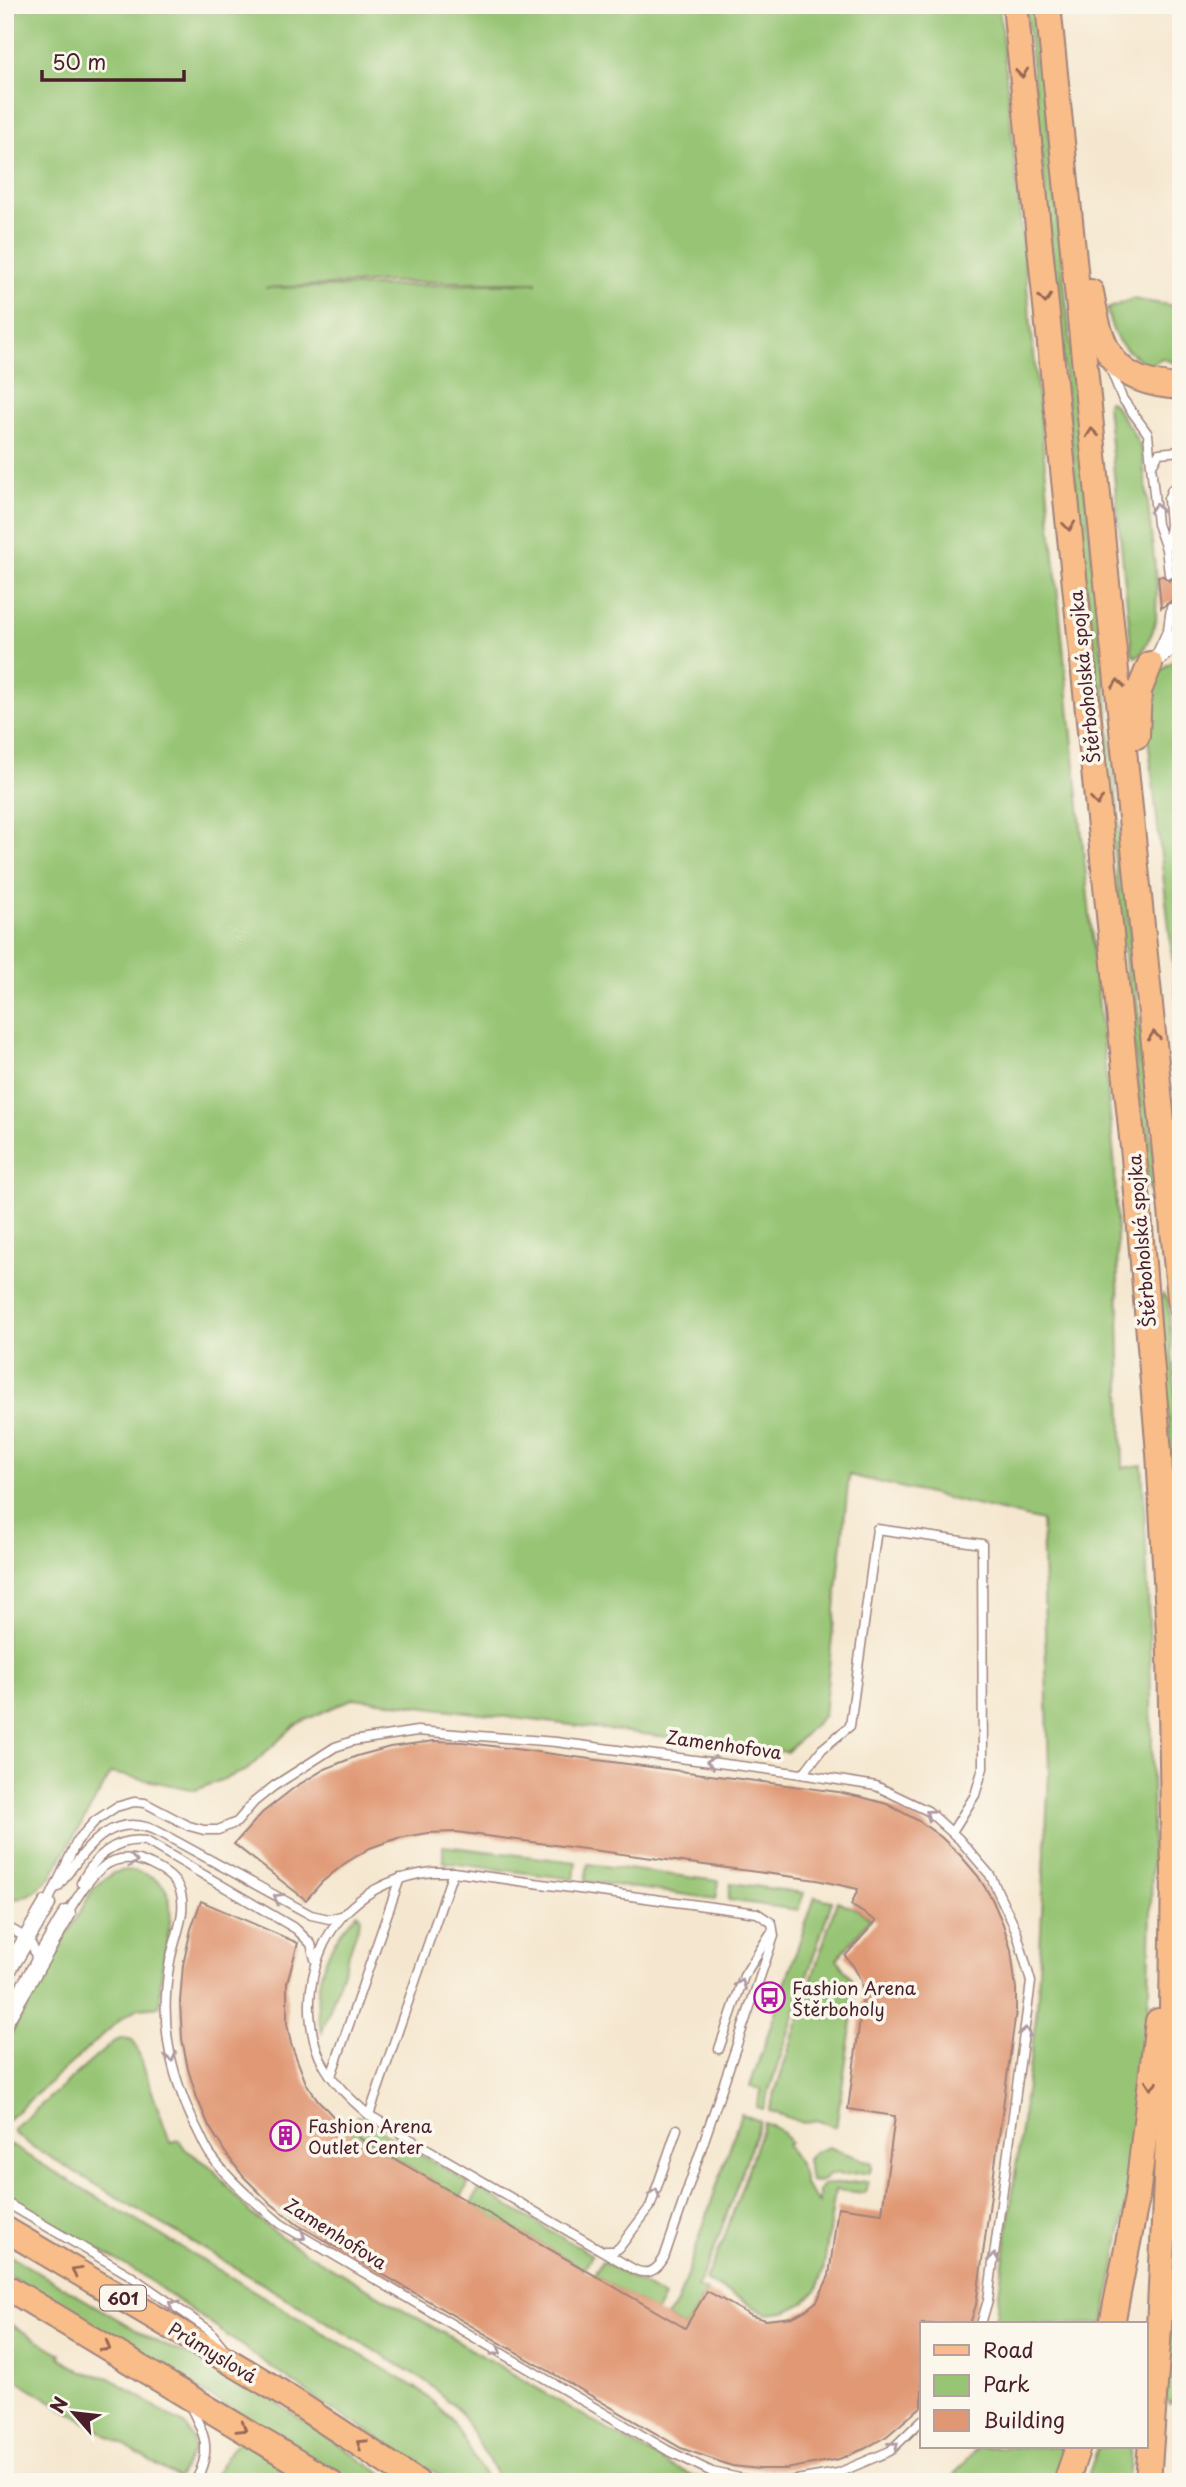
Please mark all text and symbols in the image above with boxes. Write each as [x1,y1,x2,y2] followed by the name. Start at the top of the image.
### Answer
[42,38,184,82] scale bar
[52,45,106,77] text: 50 m
[1014,67,1029,79] one-way arrow
[1037,294,1052,305] one-way arrow
[1085,427,1100,438] one-way arrow
[1149,502,1164,513] one-way arrow
[1061,520,1076,532] one-way arrow
[1061,588,1106,765] street label: Štěrboholská spojka
[1111,678,1126,689] one-way arrow
[1090,795,1105,807] one-way arrow
[1147,1030,1162,1042] one-way arrow
[1120,1153,1162,1329] street label: Štěrboholská spojka
[664,1723,784,1765] street label: Zamenhofova
[705,1754,717,1769] one-way arrow
[925,1810,938,1822] one-way arrow
[127,1853,139,1868] one-way arrow
[273,1893,285,1906] one-way arrow
[792,1974,917,2022] place label: Fashion Arena Štěrboholy
[733,1979,747,1991] one-way arrow
[752,1980,786,2014] bus stop icon: Fashion Arena Štěrboholy
[1017,2026,1032,2038] one-way arrow
[163,2051,177,2063] one-way arrow
[1144,2080,1159,2091] one-way arrow
[308,2112,433,2160] place label: Fashion Arena Outlet Center
[268,2118,302,2152] building icon: Fashion Arena Outlet Center
[647,2187,661,2199] one-way arrow
[279,2191,393,2275] street label: Zamenhofova
[293,2228,306,2241] one-way arrow
[987,2252,1002,2263] one-way arrow
[71,2266,84,2279] one-way arrow
[100,2286,146,2310] road number: 601
[168,2301,181,2313] one-way arrow
[164,2315,262,2389] street label: Průmyslová
[920,2322,1148,2448] legend
[983,2333,1034,2365] text: Road
[98,2338,111,2351] one-way arrow
[489,2343,502,2356] one-way arrow
[983,2367,1030,2399] text: Park
[38,2378,108,2448] north arrow
[42,2391,74,2418] text: N
[983,2403,1065,2435] text: Building
[234,2420,247,2433] one-way arrow
[355,2439,368,2452] one-way arrow
[886,2441,899,2454] one-way arrow

